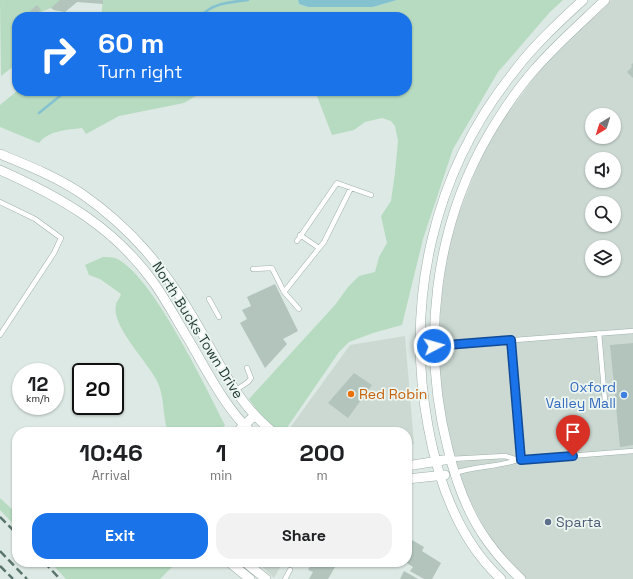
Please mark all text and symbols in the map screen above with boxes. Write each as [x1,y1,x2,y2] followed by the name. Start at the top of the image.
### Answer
[98,25,164,61] text: 60 m
[32,28,84,80] icon: right
[98,60,182,83] text: Turn right
[585,108,621,144] north arrow
[585,108,621,276] map controls
[585,152,621,188] button: sound
[585,196,621,232] button: search
[585,240,621,276] button: layers
[148,258,248,402] street label: North Bucks Town Drive
[413,325,455,367] position arrow
[72,363,124,415] speed limit sign: 20
[28,371,48,397] text: 12
[545,378,616,412] place label: Oxford Valley Mall
[359,385,427,403] place label: Red Robin
[346,389,356,399] marker: Red Robin
[619,390,629,400] marker: Oxford Valley Mall
[26,392,50,405] text: km/h
[556,415,590,456] pin
[562,421,584,443] icon: arrive
[79,437,143,468] text: 10:46
[216,437,227,468] text: 1
[299,437,345,468] text: 200
[92,467,130,484] text: Arrival
[210,467,232,484] text: min
[317,467,328,484] text: m
[32,513,208,559] button: Exit
[216,513,392,559] button: Share
[556,513,601,531] place label: Sparta
[543,517,553,527] marker: Sparta

